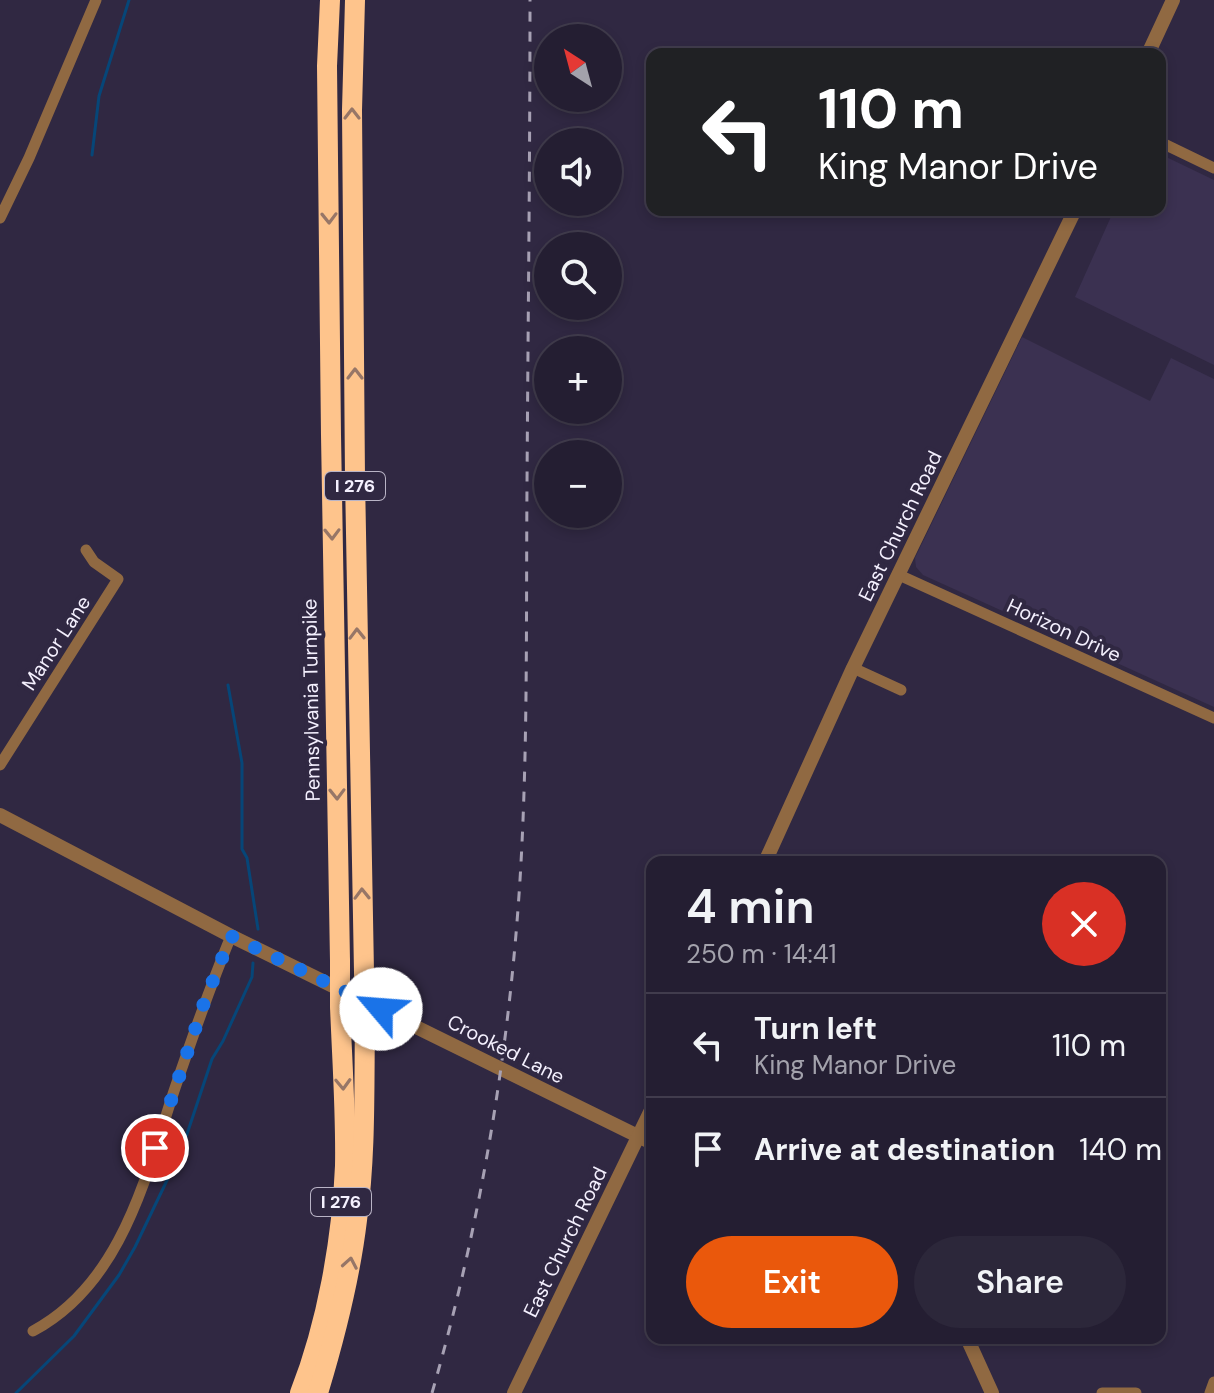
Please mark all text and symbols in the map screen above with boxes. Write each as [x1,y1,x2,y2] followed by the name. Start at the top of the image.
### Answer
[534,24,622,112] north arrow
[534,24,622,528] map controls
[818,72,964,145] text: 110 m
[686,80,790,184] icon: left
[343,107,361,120] one-way arrow
[534,128,622,216] button: sound
[818,143,1098,190] text: King Manor Drive
[320,212,337,225] one-way arrow
[534,232,622,320] button: search
[534,336,622,424] button: +
[346,367,364,380] one-way arrow
[534,440,622,528] button: −
[852,447,948,605] street label: East Church Road
[325,472,385,500] road number: I 276
[324,528,341,541] one-way arrow
[16,591,96,695] street label: Manor Lane
[1003,592,1125,668] street label: Horizon Drive
[296,599,326,801] street label: Pennsylvania Turnpike
[348,627,366,640] one-way arrow
[328,788,346,801] one-way arrow
[686,875,814,938] text: 4 min
[1042,882,1126,966] button: close
[354,887,371,900] one-way arrow
[686,937,837,971] text: 250 m · 14:41
[339,967,423,1051] position arrow
[443,1008,569,1090] street label: Crooked Lane
[754,1009,877,1048] text: Turn left
[686,1023,730,1067] icon: left
[1052,1026,1126,1065] text: 110 m
[754,1048,956,1082] text: King Manor Drive
[334,1078,351,1091] one-way arrow
[121,1114,189,1182] pin
[133,1126,177,1170] icon: arrive
[686,1127,730,1171] icon: arrive
[754,1130,1055,1169] text: Arrive at destination
[1079,1130,1162,1169] text: 140 m
[517,1163,613,1321] street label: East Church Road
[311,1188,371,1216] road number: I 276
[686,1236,898,1328] button: Exit
[914,1236,1126,1328] button: Share
[341,1256,358,1270] one-way arrow

